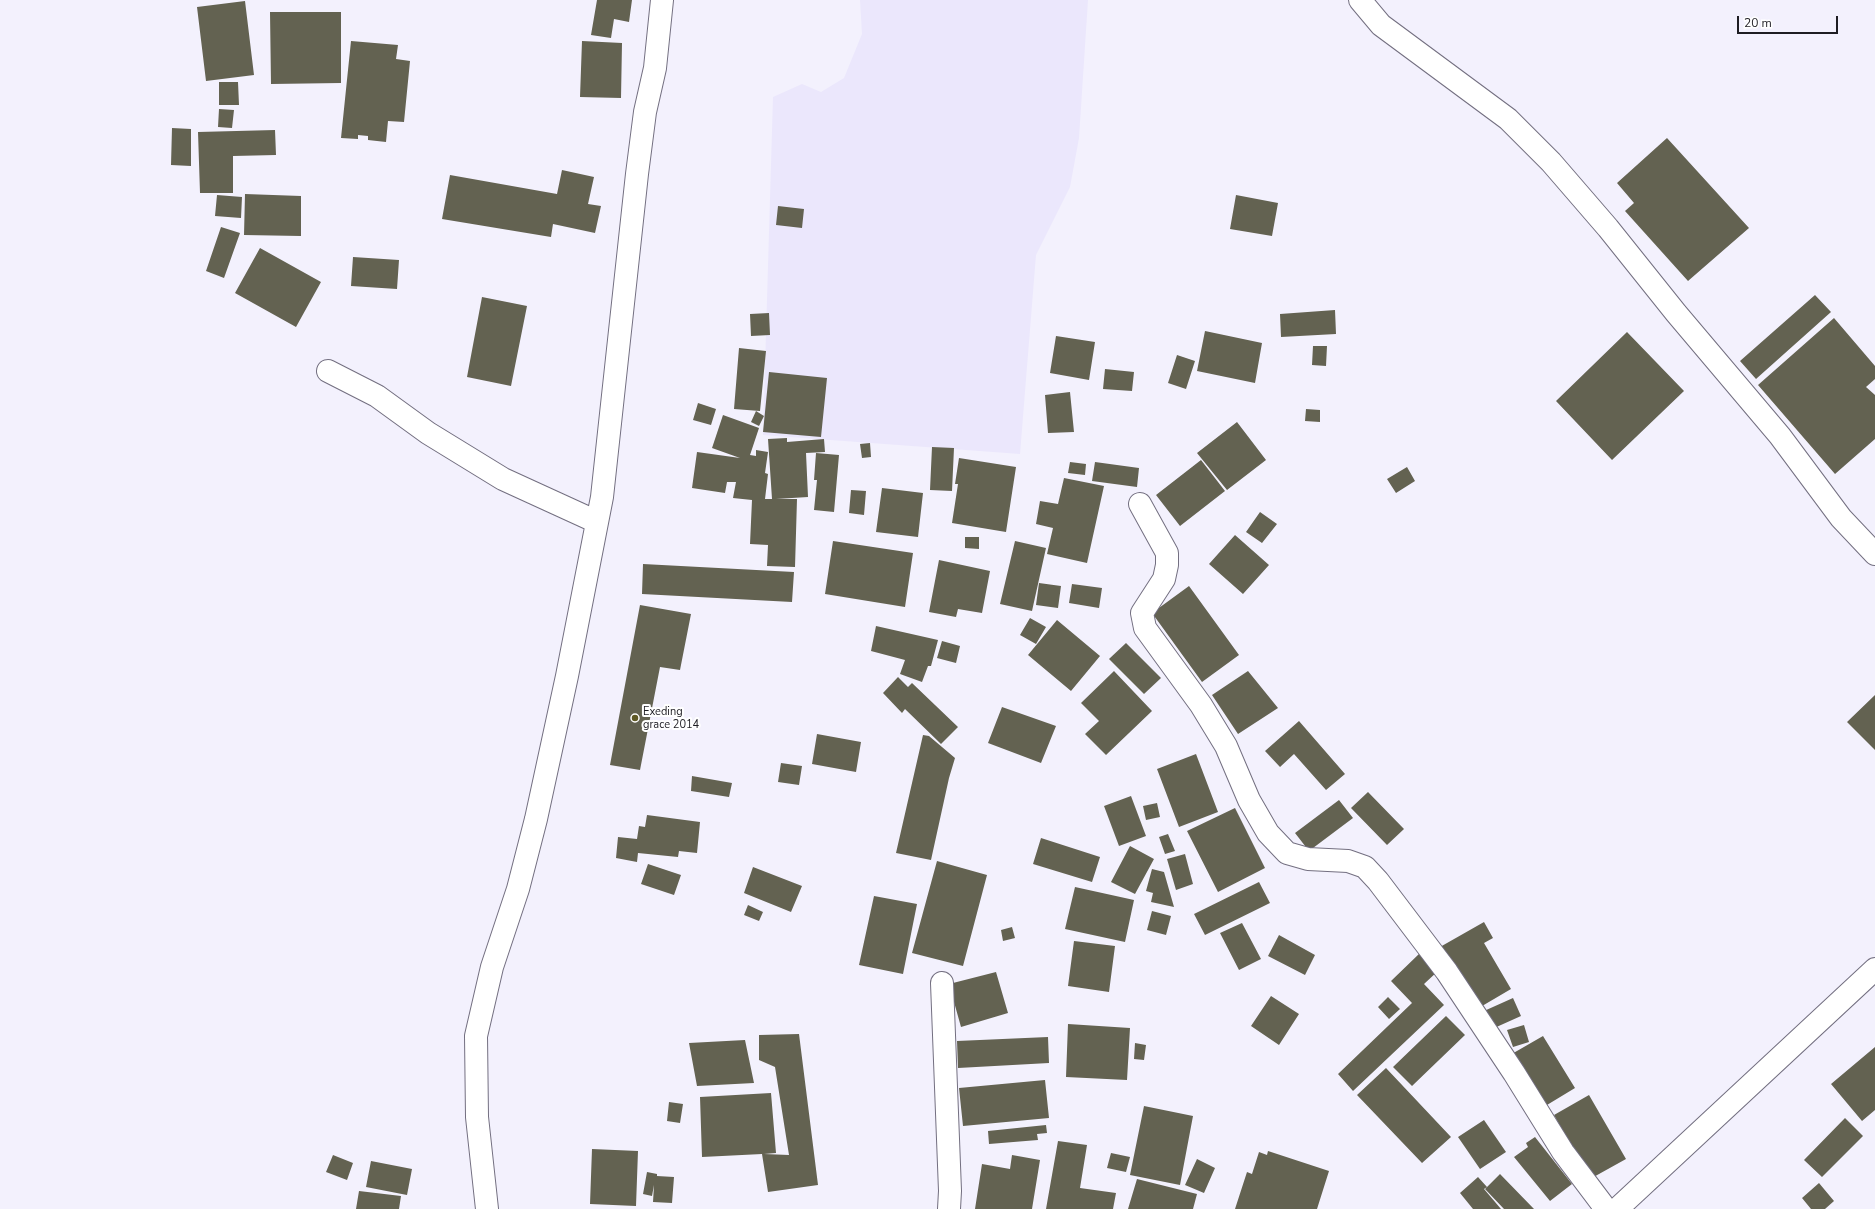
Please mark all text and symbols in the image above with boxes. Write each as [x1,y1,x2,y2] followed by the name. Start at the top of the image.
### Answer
[1739,8,1840,34] scale bar
[1744,15,1772,31] text: 20 m
[643,705,699,731] place label: Exeding grace 2014
[630,713,640,723] marker: Exeding grace 2014

